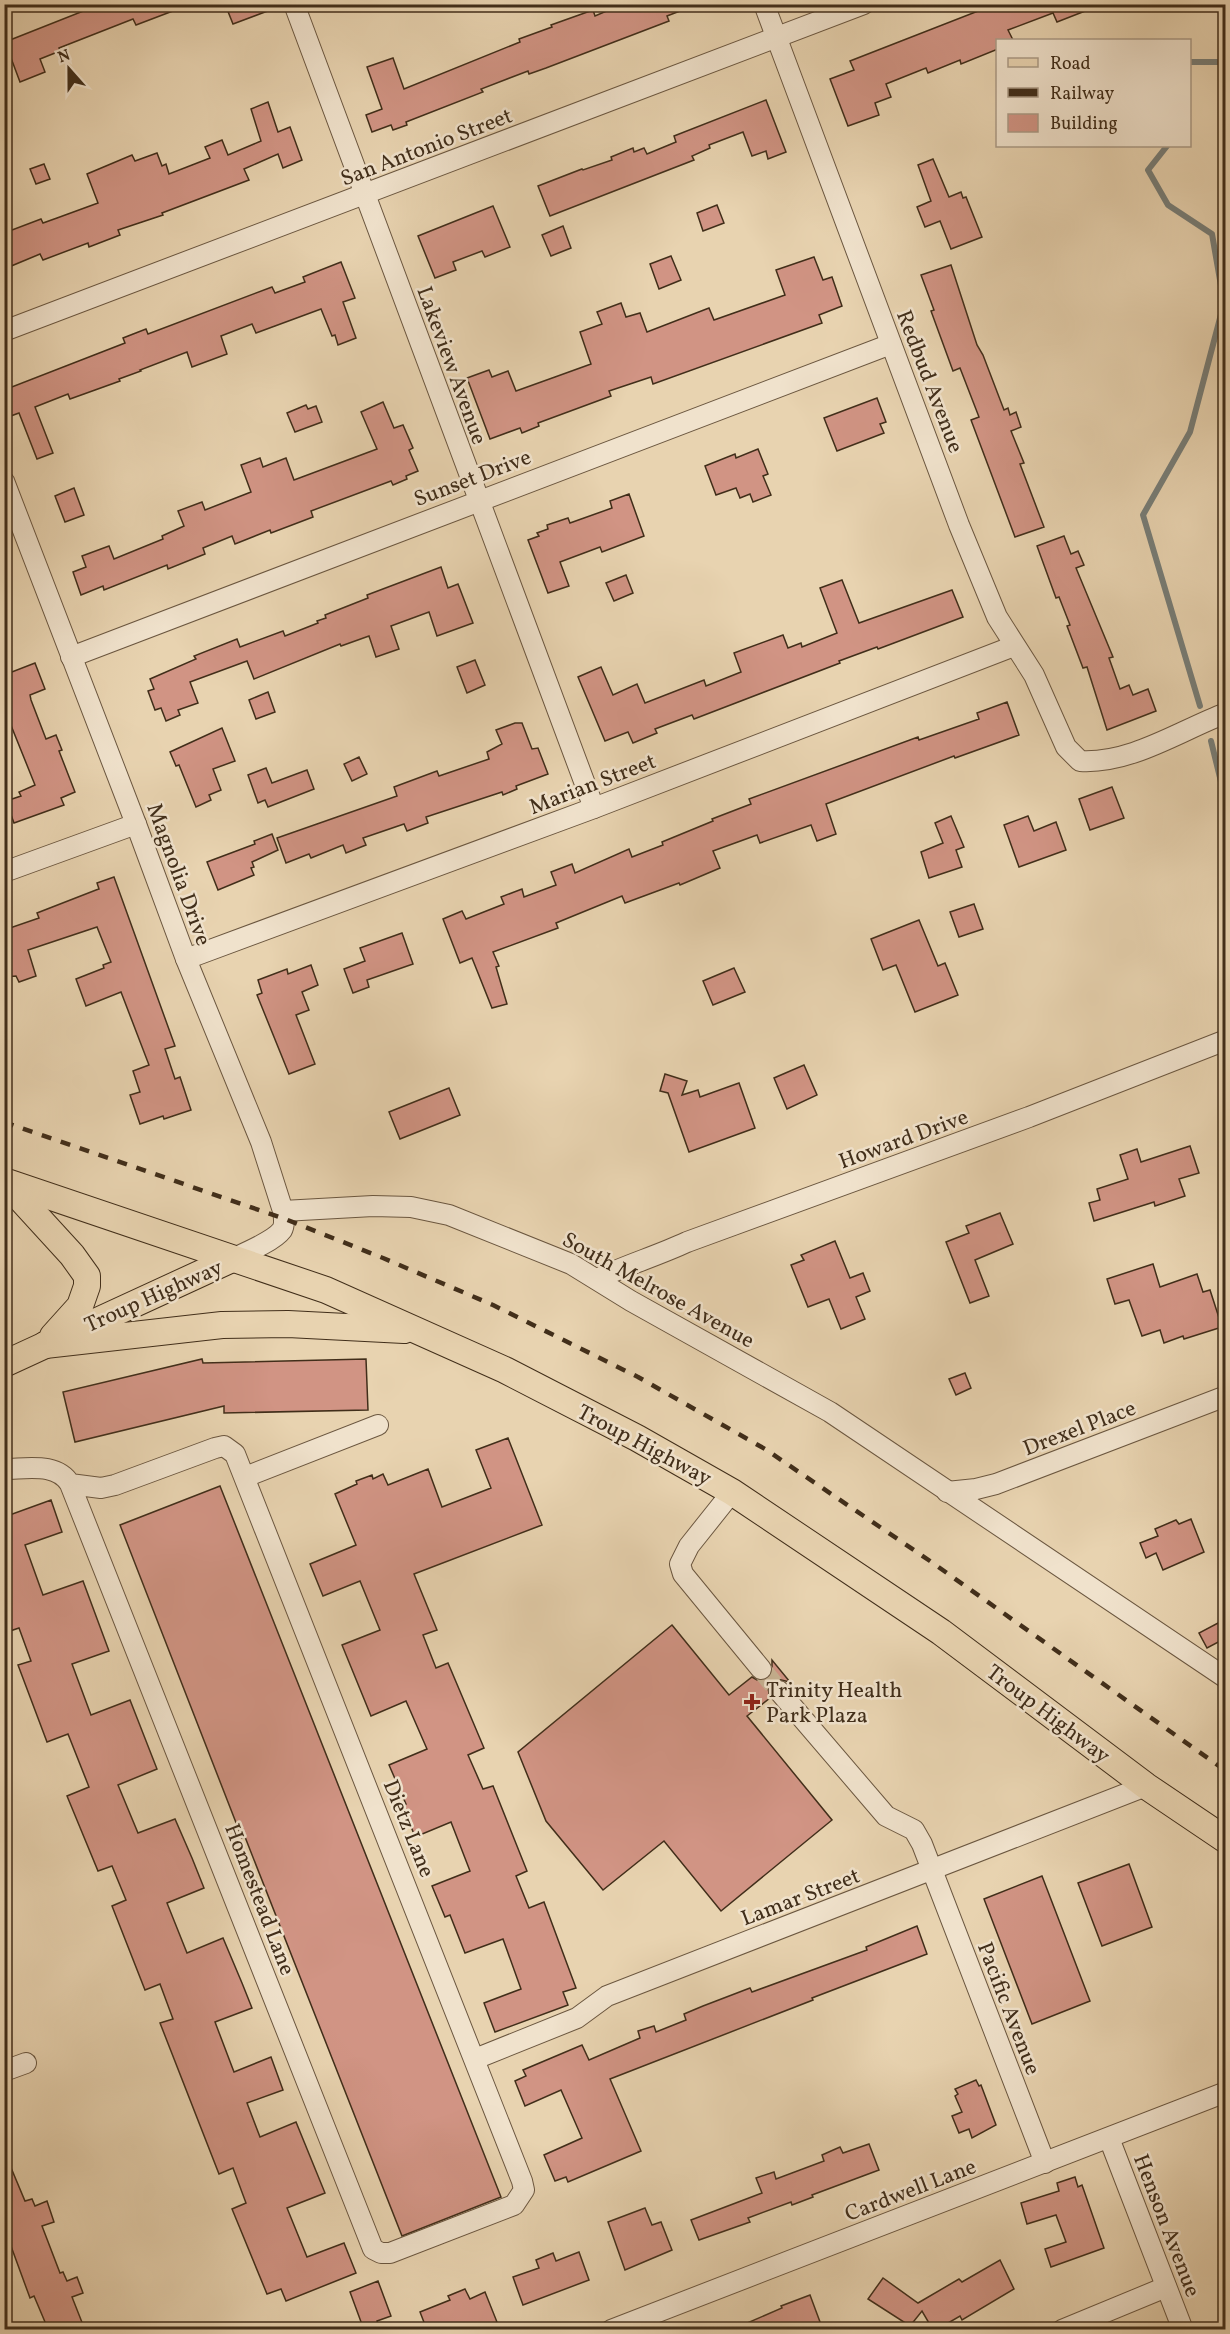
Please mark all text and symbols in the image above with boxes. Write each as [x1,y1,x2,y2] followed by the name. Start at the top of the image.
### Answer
[39,39,99,99] north arrow
[996,39,1191,147] legend
[55,44,74,69] text: N
[1050,52,1091,77] text: Road
[1050,82,1114,107] text: Railway
[336,101,518,195] street label: San Antonio Street
[1050,112,1118,137] text: Building
[408,282,494,449] street label: Lakeview Avenue
[887,306,970,458] street label: Redbud Avenue
[410,443,536,516] street label: Sunset Drive
[525,747,661,824] street label: Marian Street
[138,799,218,950] street label: Magnolia Drive
[835,1103,973,1178] street label: Howard Drive
[556,1225,760,1357] street label: South Melrose Avenue
[80,1253,228,1342] street label: Troup Highway
[1019,1394,1141,1465] street label: Drexel Place
[571,1398,717,1495] street label: Troup Highway
[979,1658,1116,1772] street label: Troup Highway
[766,1676,902,1732] place label: Trinity Health Park Plaza
[743,1693,761,1711] marker: Trinity Health Park Plaza
[374,1775,441,1883] street label: Dietz Lane
[216,1820,302,1980] street label: Homestead Lane
[737,1861,865,1935] street label: Lamar Street
[968,1938,1047,2080] street label: Pacific Avenue
[1124,2150,1207,2302] street label: Henson Avenue
[841,2152,981,2231] street label: Cardwell Lane

